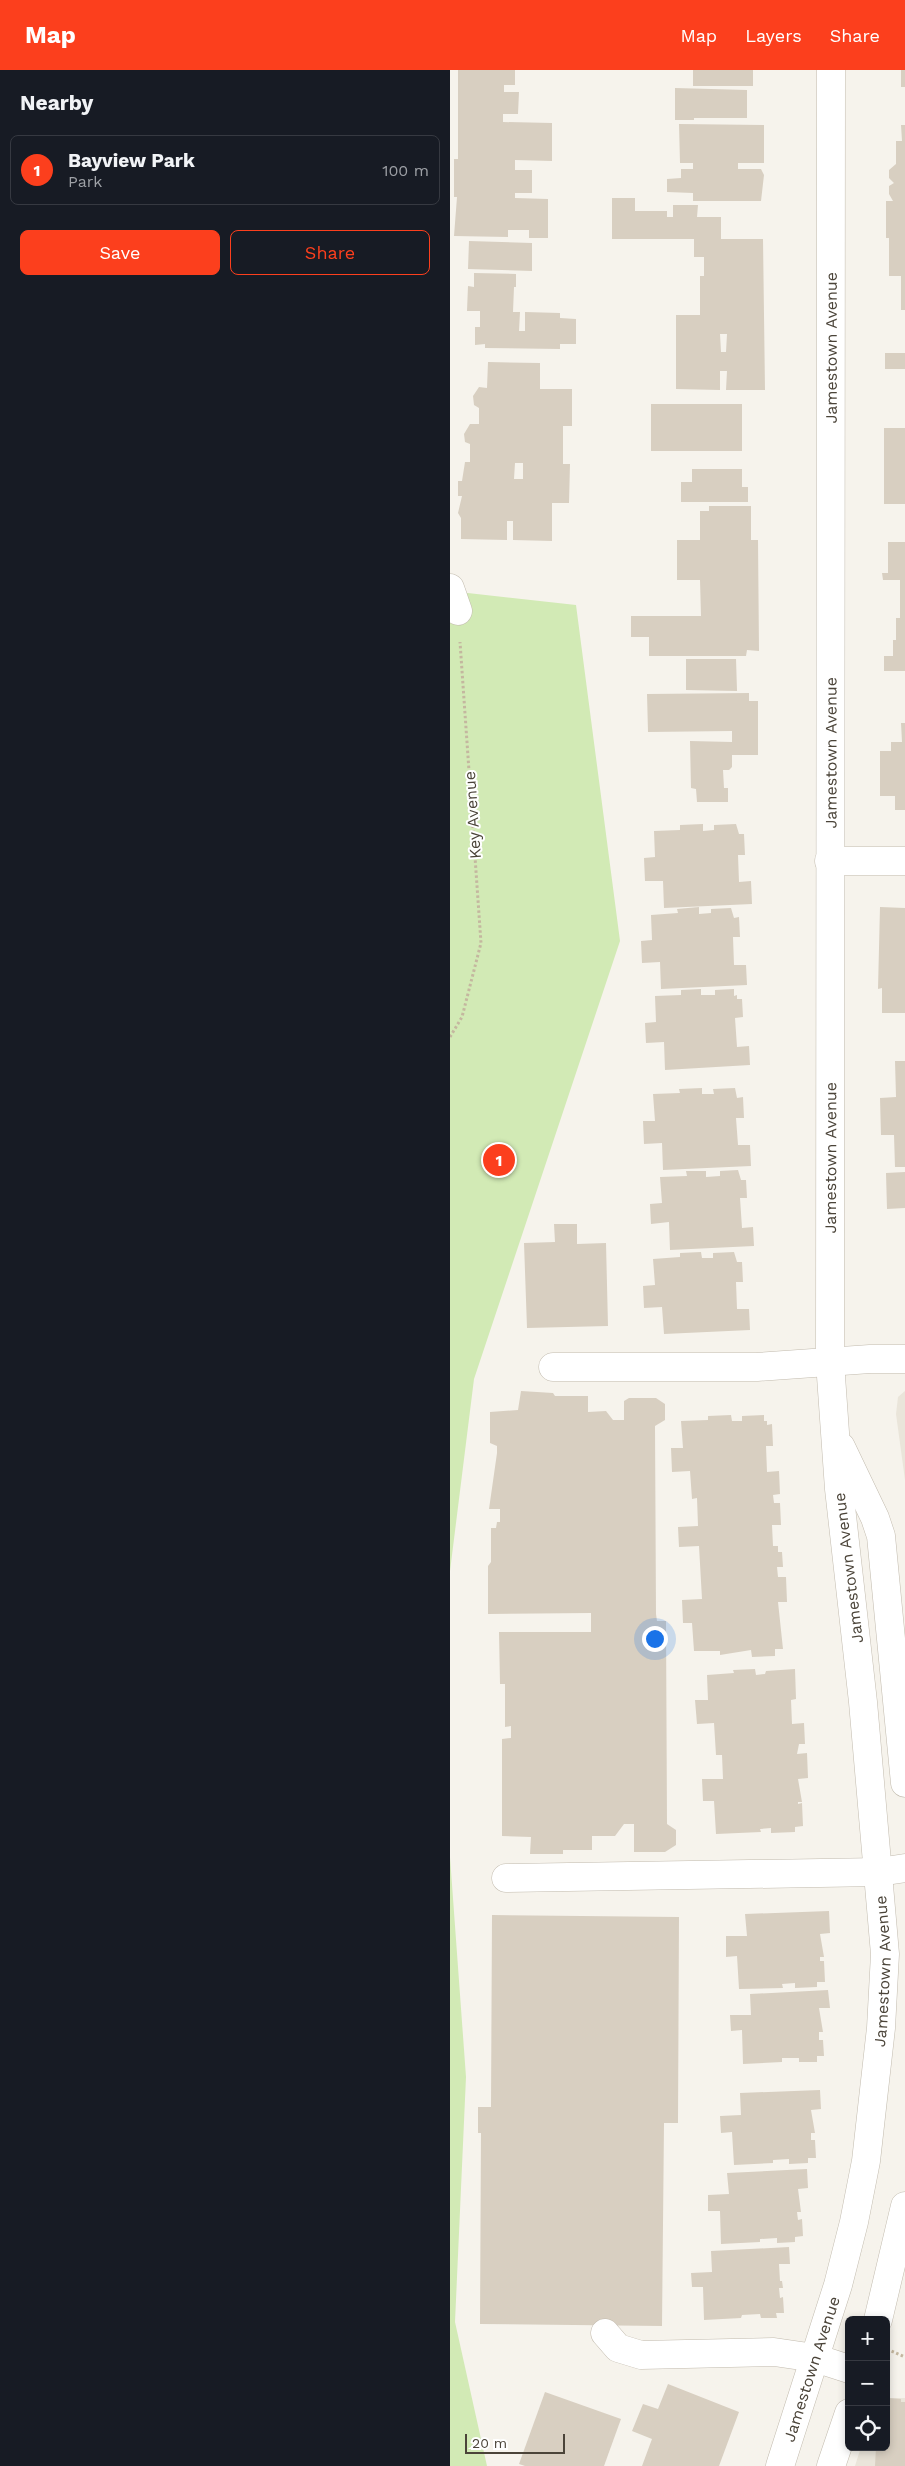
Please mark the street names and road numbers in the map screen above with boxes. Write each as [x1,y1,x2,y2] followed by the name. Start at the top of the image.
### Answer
[822,272,841,424] street label: Jamestown Avenue
[821,677,841,829] street label: Jamestown Avenue
[460,770,485,859] street label: Key Avenue
[821,1082,840,1234] street label: Jamestown Avenue
[830,1492,867,1644] street label: Jamestown Avenue
[870,1895,895,2048] street label: Jamestown Avenue
[779,2294,844,2444] street label: Jamestown Avenue

